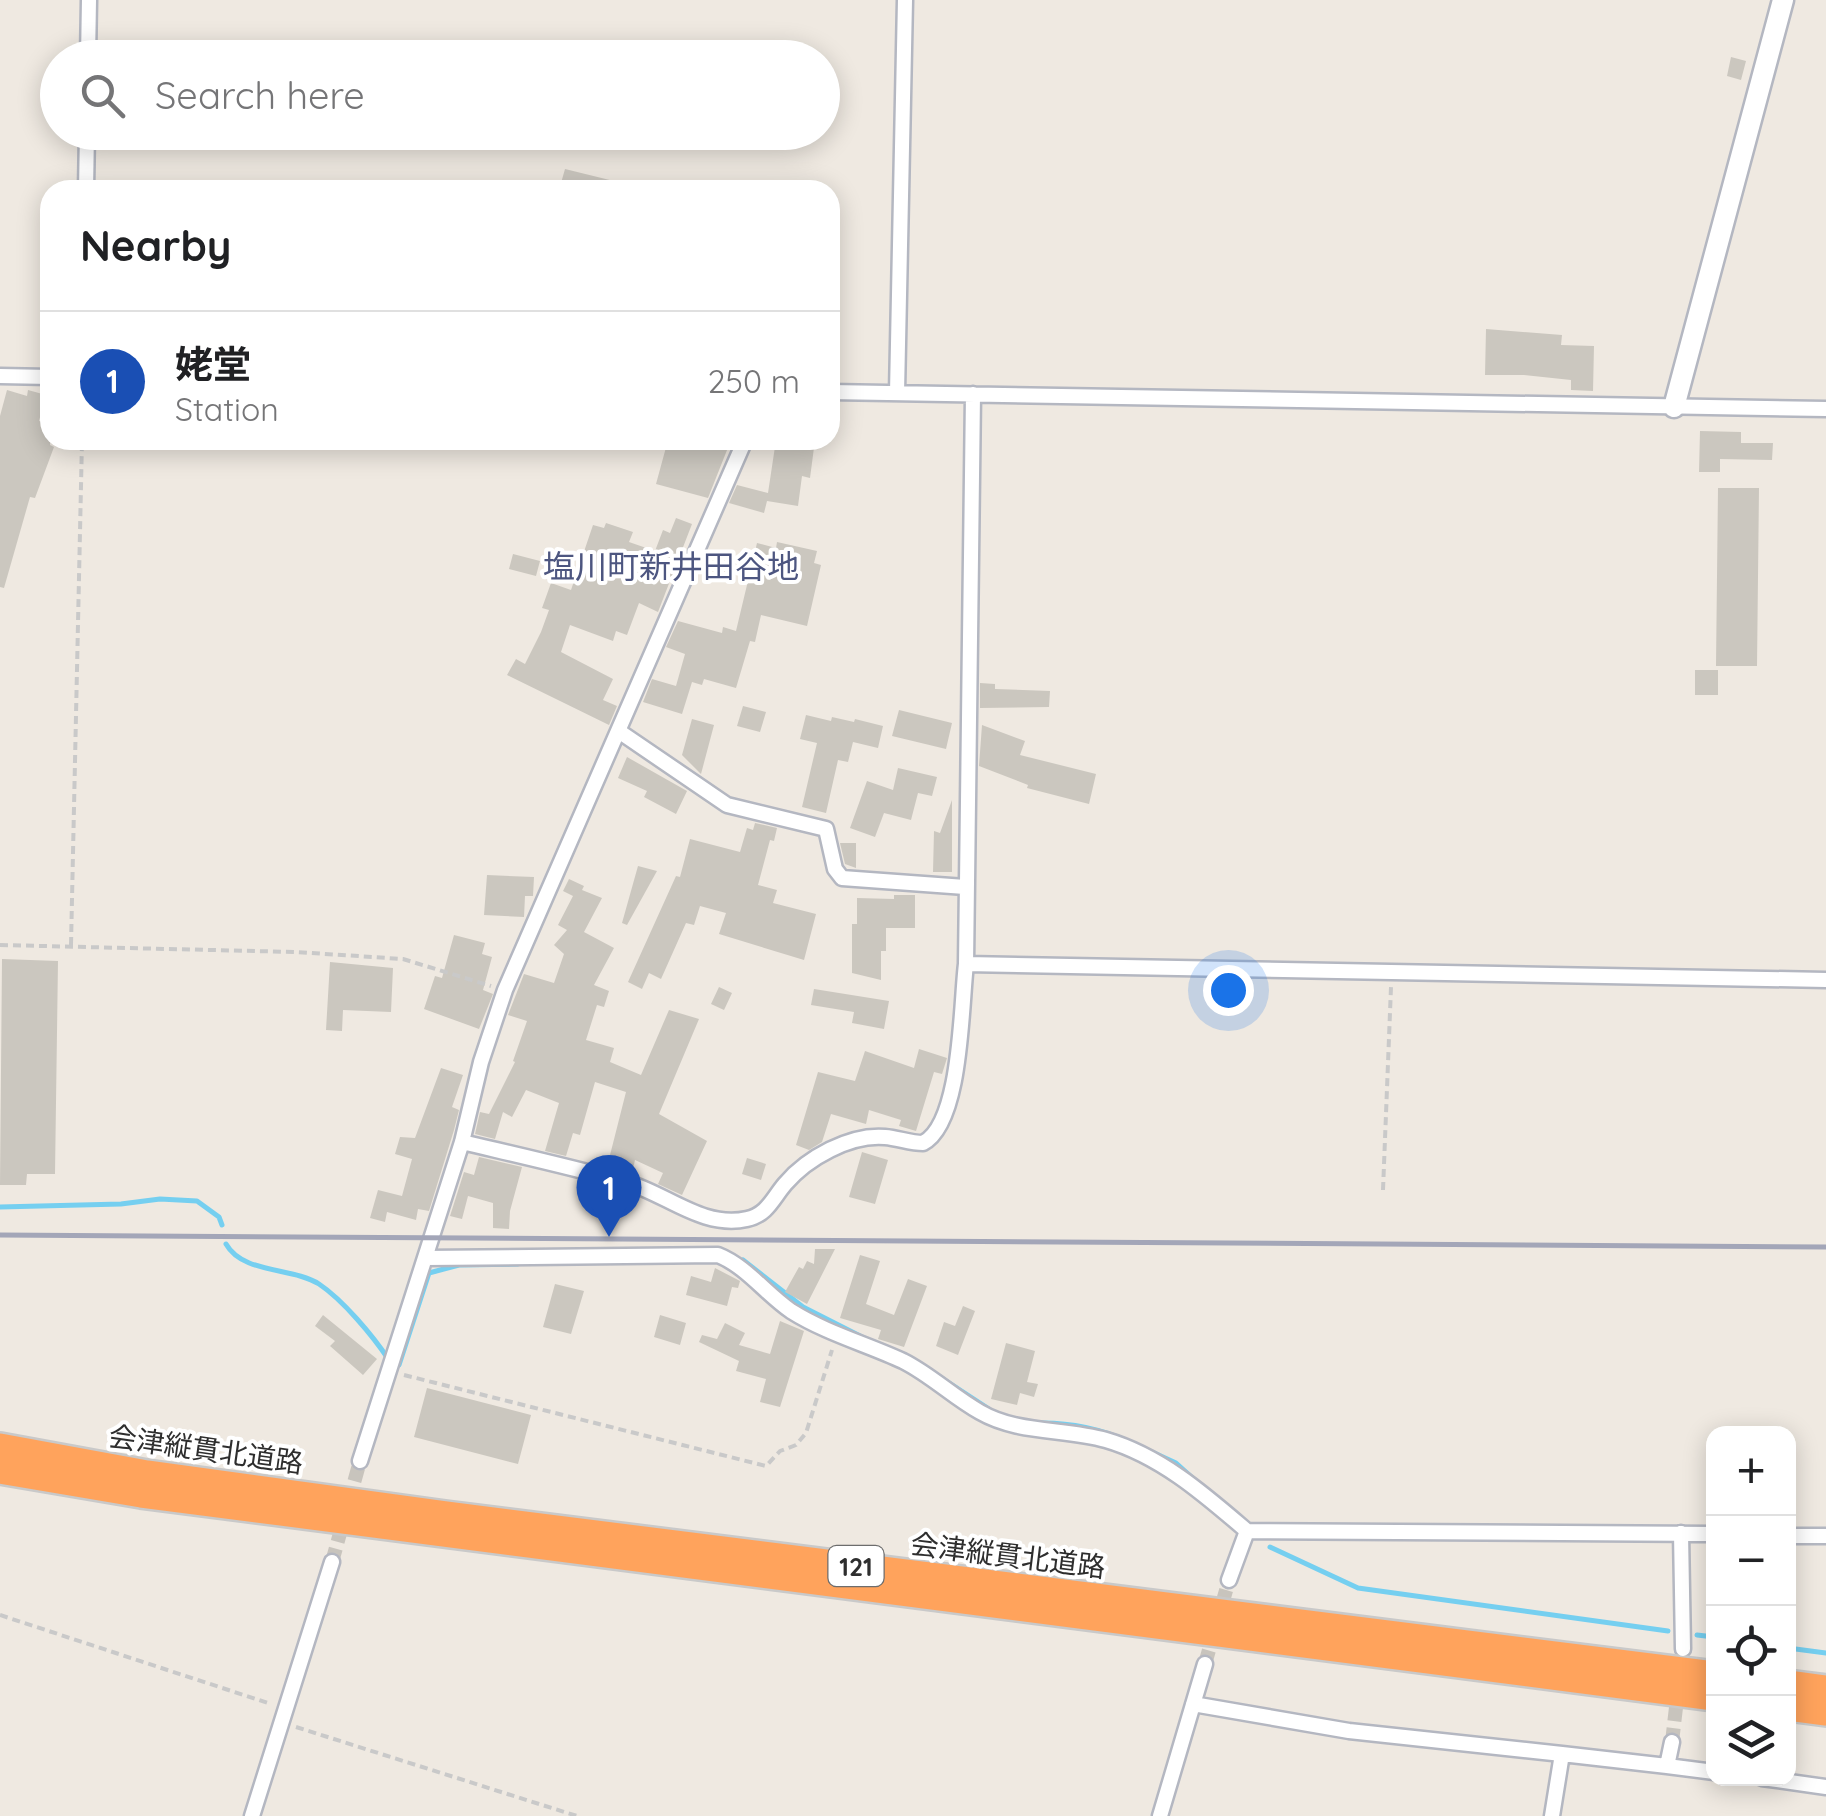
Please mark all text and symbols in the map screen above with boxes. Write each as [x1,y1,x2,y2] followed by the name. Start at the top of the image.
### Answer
[40,40,840,150] search box
[75,68,130,123] icon: search
[155,71,365,119] text: Search here
[80,219,231,272] text: Nearby
[175,340,251,388] text: 姥堂
[106,361,119,401] text: 1
[708,361,800,401] text: 250 m
[175,389,279,429] text: Station
[543,546,799,586] district label: 塩川町新井田谷地
[1203,965,1254,1016] your location
[576,1154,642,1237] pin: 1
[107,1418,305,1480] street label: 会津縦貫北道路
[1706,1426,1796,1786] map controls
[1706,1426,1796,1516] button: +
[1706,1516,1796,1606] button: −
[909,1526,1107,1584] street label: 会津縦貫北道路
[828,1546,884,1586] road number: 121
[1706,1606,1796,1696] button: locate
[1706,1696,1796,1786] button: layers

